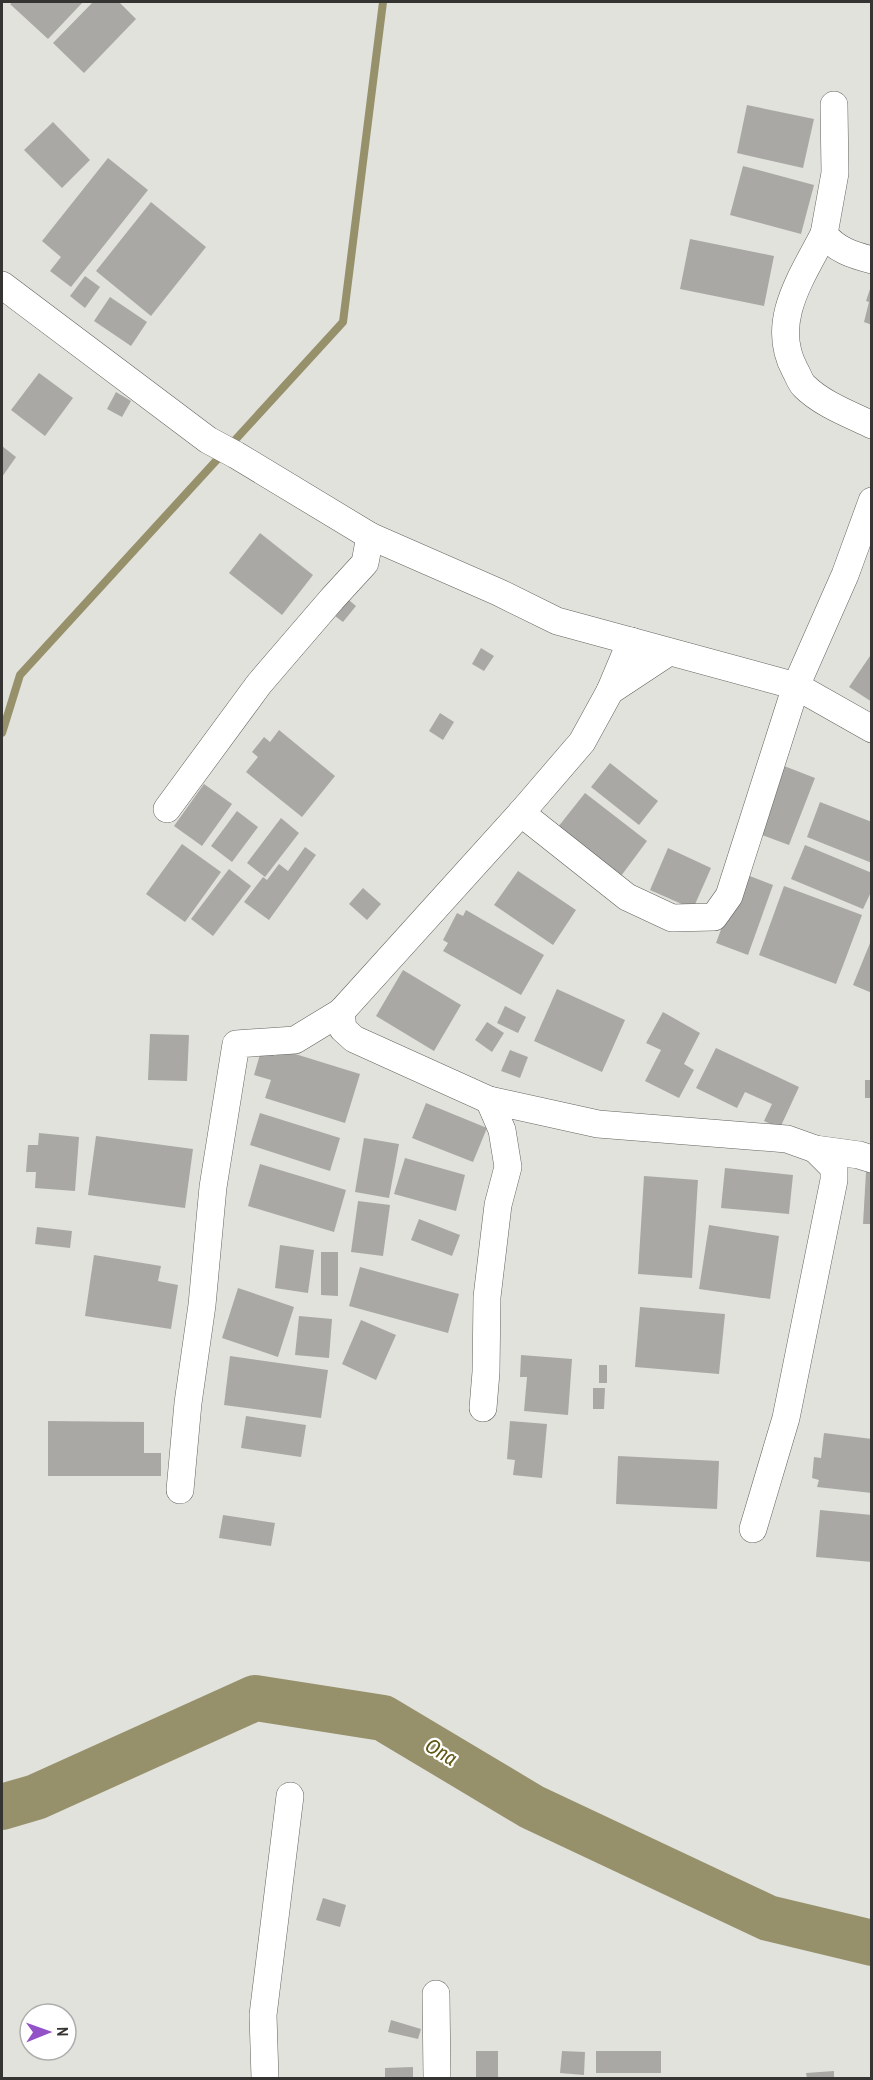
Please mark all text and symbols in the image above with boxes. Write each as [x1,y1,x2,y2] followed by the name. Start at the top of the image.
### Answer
[420,1731,463,1772] water label: Ona
[18,2002,78,2062] north arrow
[52,2027,74,2037] text: N

